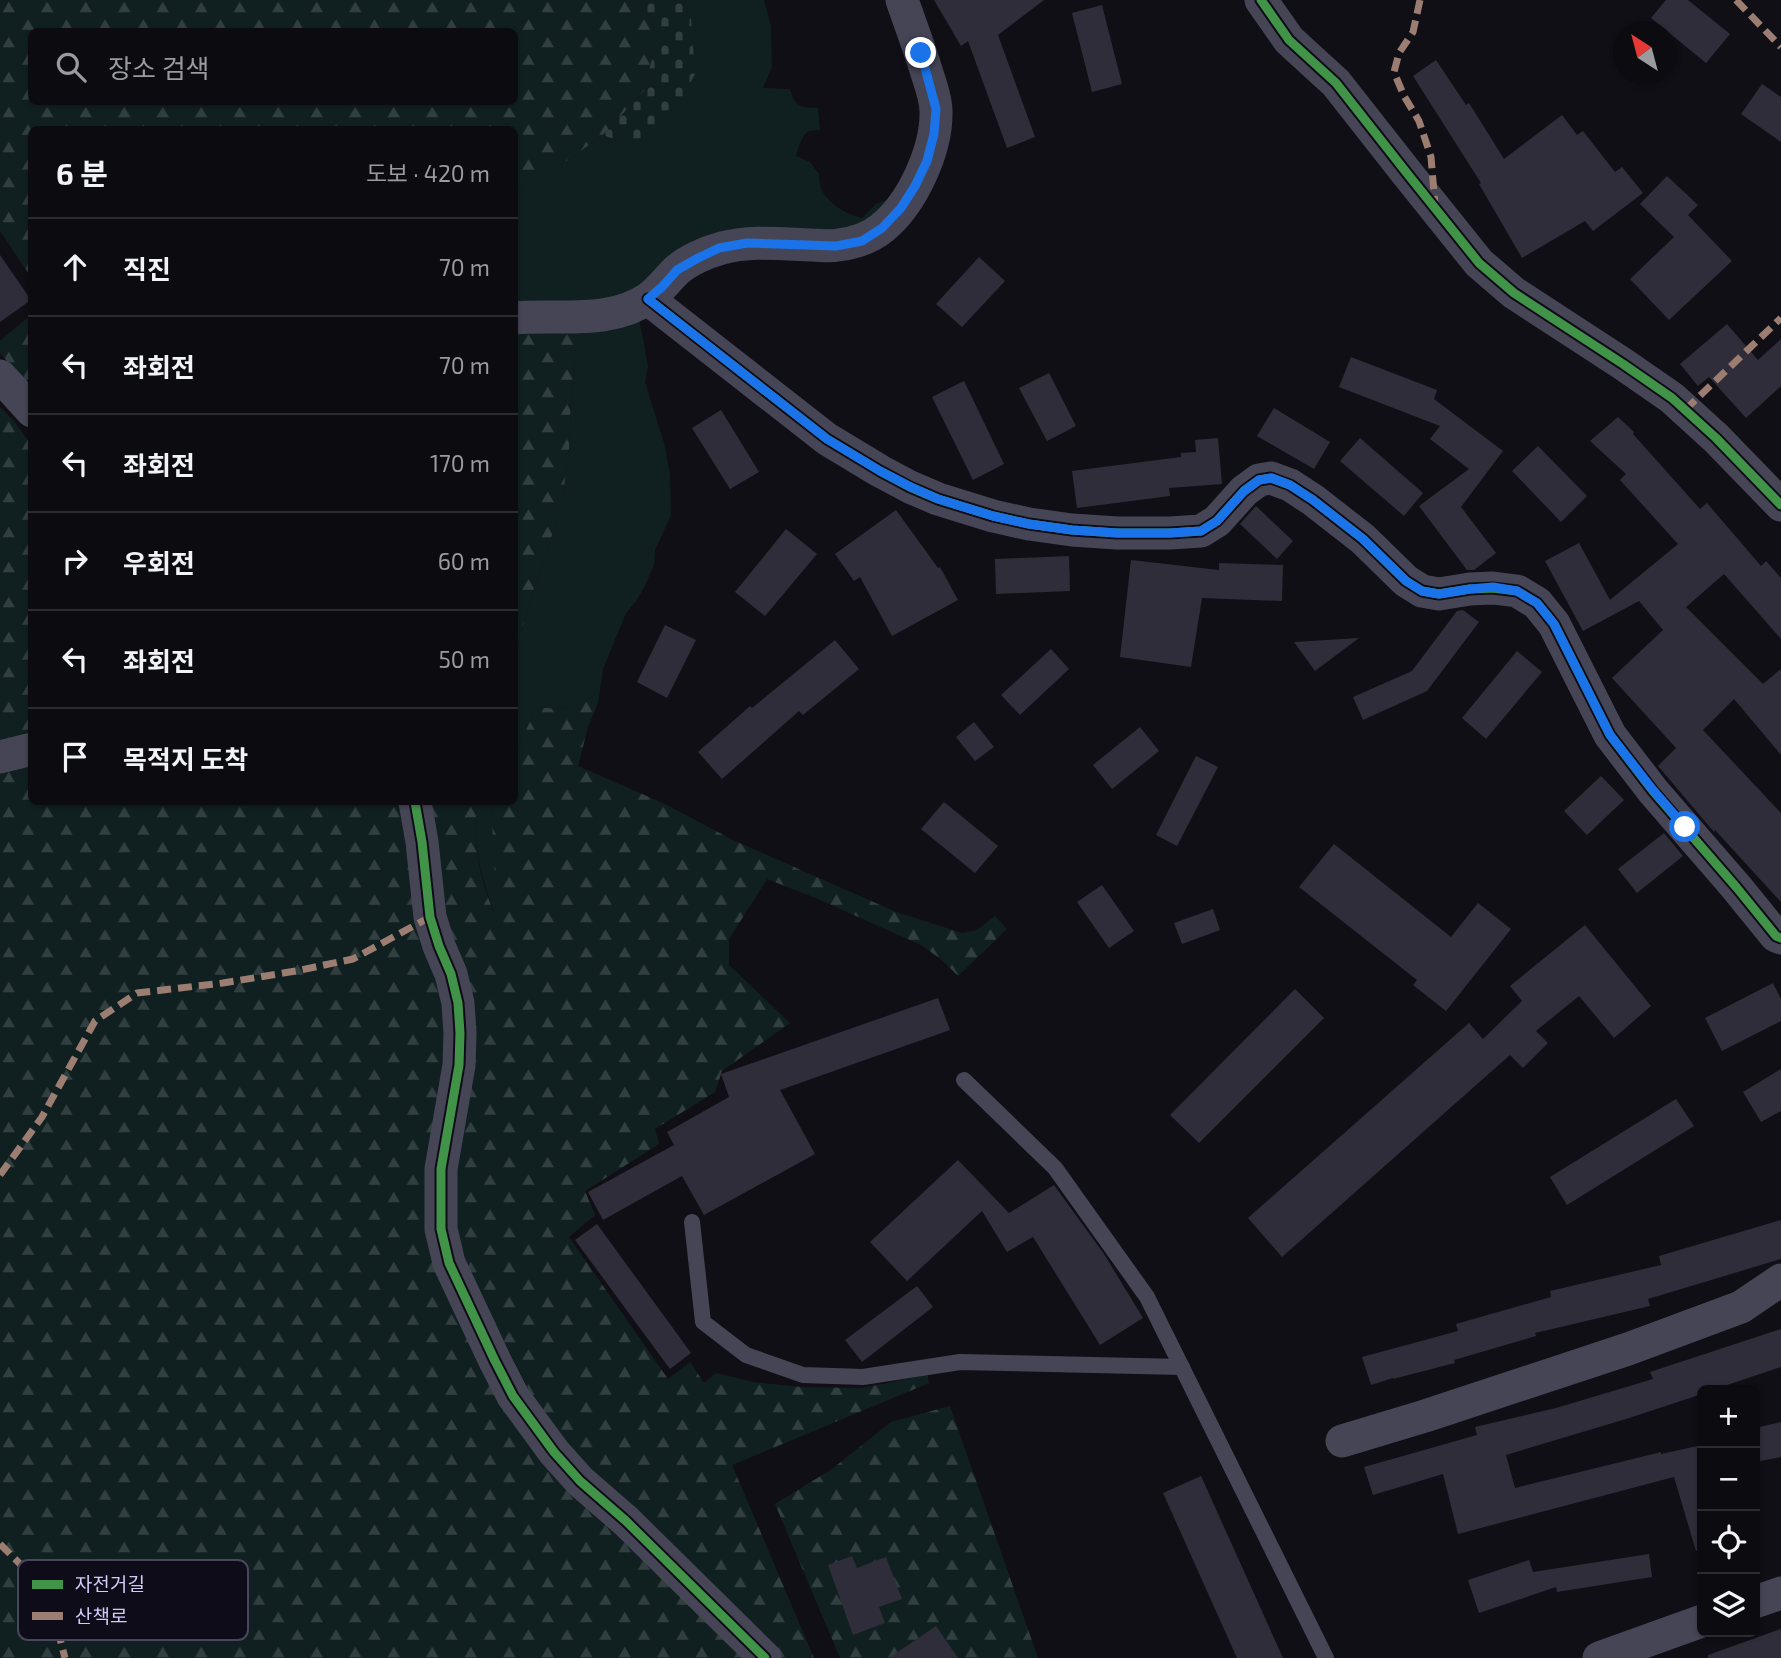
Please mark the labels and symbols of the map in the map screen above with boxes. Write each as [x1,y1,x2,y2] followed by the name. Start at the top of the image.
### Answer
[1613,21,1676,84] north arrow
[905,37,936,68] route end
[1669,811,1700,842] route start
[18,1560,248,1640] legend
[75,1572,145,1595] text: 자전거길
[75,1604,127,1627] text: 산책로

